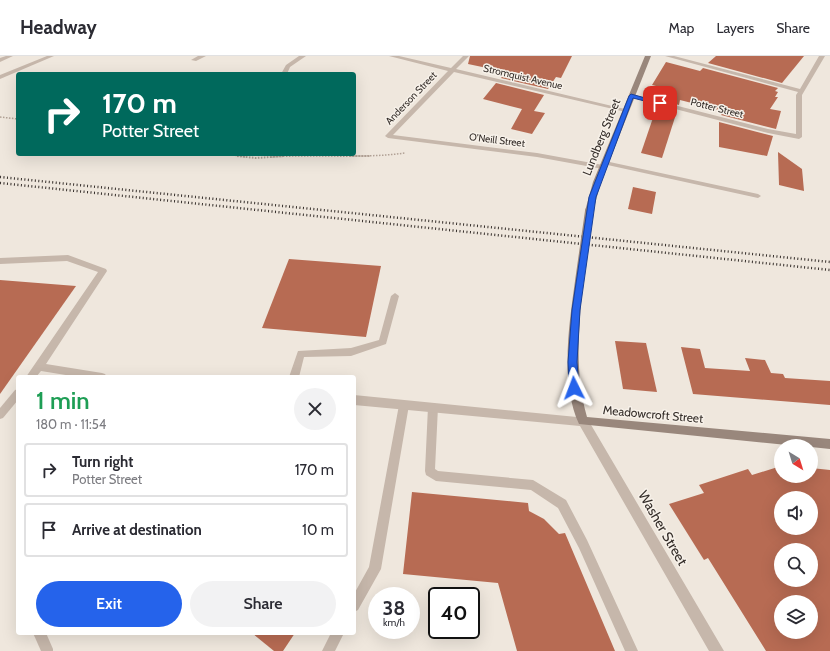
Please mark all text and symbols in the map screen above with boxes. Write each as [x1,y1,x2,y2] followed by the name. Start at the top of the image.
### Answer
[20,16,97,39] text: Headway
[669,19,694,37] text: Map
[716,19,754,37] text: Layers
[776,19,810,37] text: Share
[482,62,564,92] street label: Stromquist Avenue
[382,68,440,127] street label: Anderson Street
[102,86,177,120] text: 170 m
[643,86,677,120] pin
[36,88,88,140] icon: right
[649,92,671,114] icon: arrive
[689,95,745,121] street label: Potter Street
[579,96,623,178] street label: Lundberg Street
[102,120,199,142] text: Potter Street
[468,130,526,150] street label: O'Neill Street
[553,367,595,409] position arrow
[36,386,90,415] text: 1 min
[294,388,336,430] button: close
[602,402,704,426] street label: Meadowcroft Street
[36,416,106,432] text: 180 m · 11:54
[774,439,818,483] north arrow
[774,439,818,639] map controls
[72,453,133,471] text: Turn right
[38,459,60,481] icon: right
[295,461,334,479] text: 170 m
[72,471,142,487] text: Potter Street
[634,487,692,569] street label: Washer Street
[774,491,818,535] button: sound
[38,519,60,541] icon: arrive
[72,521,202,539] text: Arrive at destination
[302,521,334,539] text: 10 m
[774,543,818,587] button: search
[36,581,182,627] button: Exit
[190,581,336,627] button: Share
[428,587,480,639] speed limit sign: 40
[774,595,818,639] button: layers
[383,596,405,620] text: 38
[383,616,405,629] text: km/h

